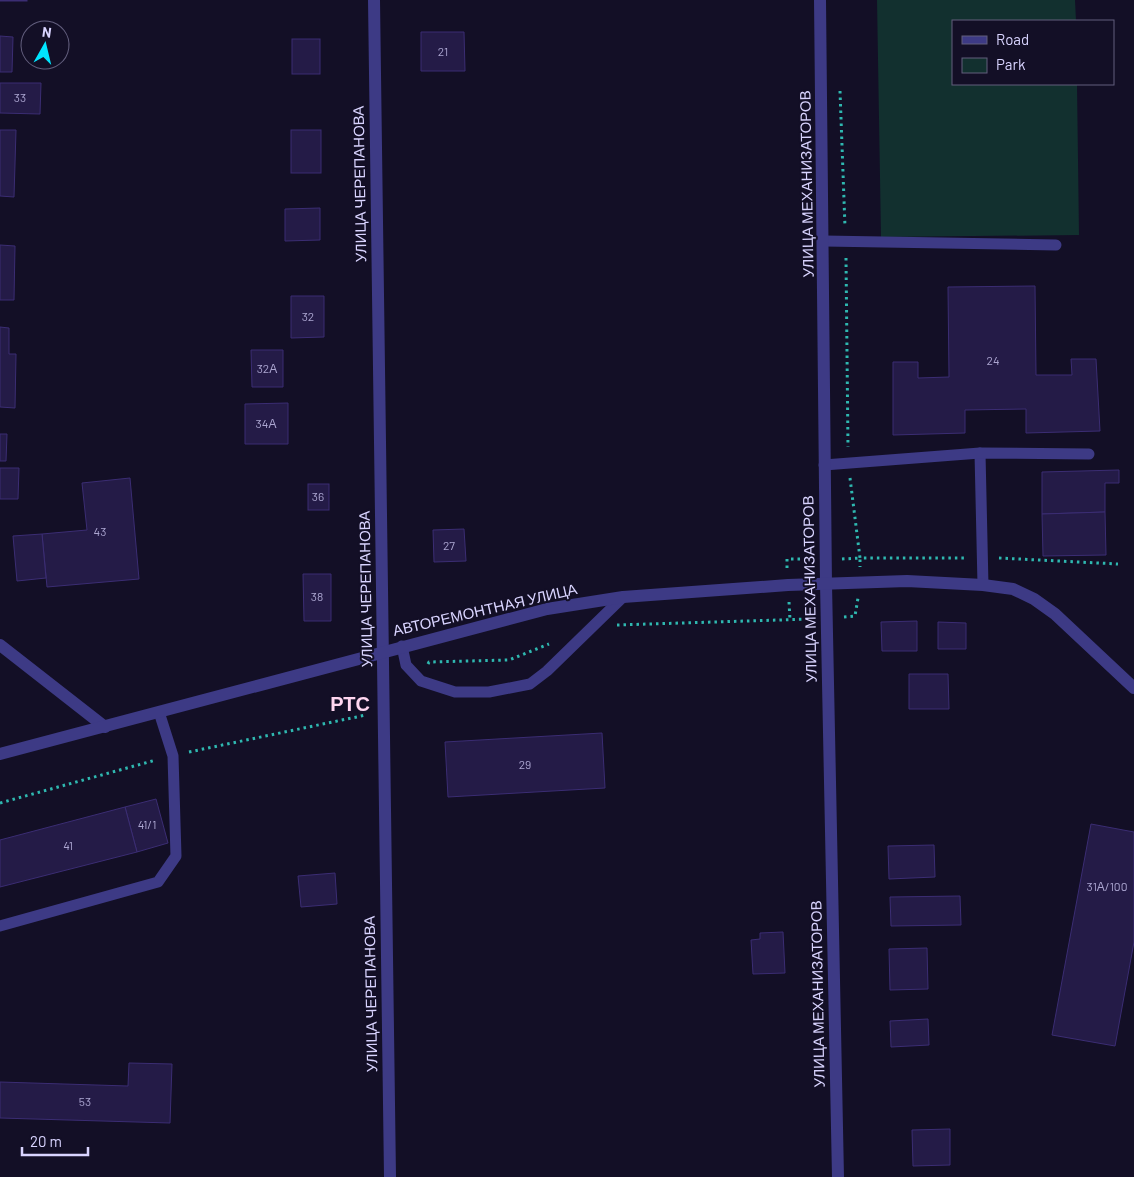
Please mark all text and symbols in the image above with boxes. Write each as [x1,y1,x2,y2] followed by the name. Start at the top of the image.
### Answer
[20,20,70,70] north arrow
[952,20,1114,85] legend
[41,23,53,41] text: N
[996,30,1029,48] text: Road
[438,44,448,58] house number: 21
[996,55,1026,73] text: Park
[14,90,26,104] house number: 33
[795,90,817,278] street label: УЛИЦА МЕХАНИЗАТОРОВ
[349,106,369,262] street label: УЛИЦА ЧЕРЕПАНОВА
[302,309,314,323] house number: 32
[986,353,1000,367] house number: 24
[257,361,277,375] house number: 32А
[256,416,276,430] house number: 34А
[312,489,324,503] house number: 36
[798,495,820,683] street label: УЛИЦА МЕХАНИЗАТОРОВ
[355,511,375,667] street label: УЛИЦА ЧЕРЕПАНОВА
[94,524,106,538] house number: 43
[443,538,455,552] house number: 27
[391,579,579,639] street label: АВТОРЕМОНТНАЯ УЛИЦА
[311,589,323,603] house number: 38
[330,691,370,715] district label: РТС
[519,757,531,771] house number: 29
[138,817,156,831] house number: 41/1
[63,838,73,852] house number: 41
[1087,879,1127,893] house number: 31А/100
[806,900,828,1088] street label: УЛИЦА МЕХАНИЗАТОРОВ
[360,916,380,1072] street label: УЛИЦА ЧЕРЕПАНОВА
[79,1094,91,1108] house number: 53
[22,1124,89,1156] scale bar
[30,1132,62,1150] text: 20 m

